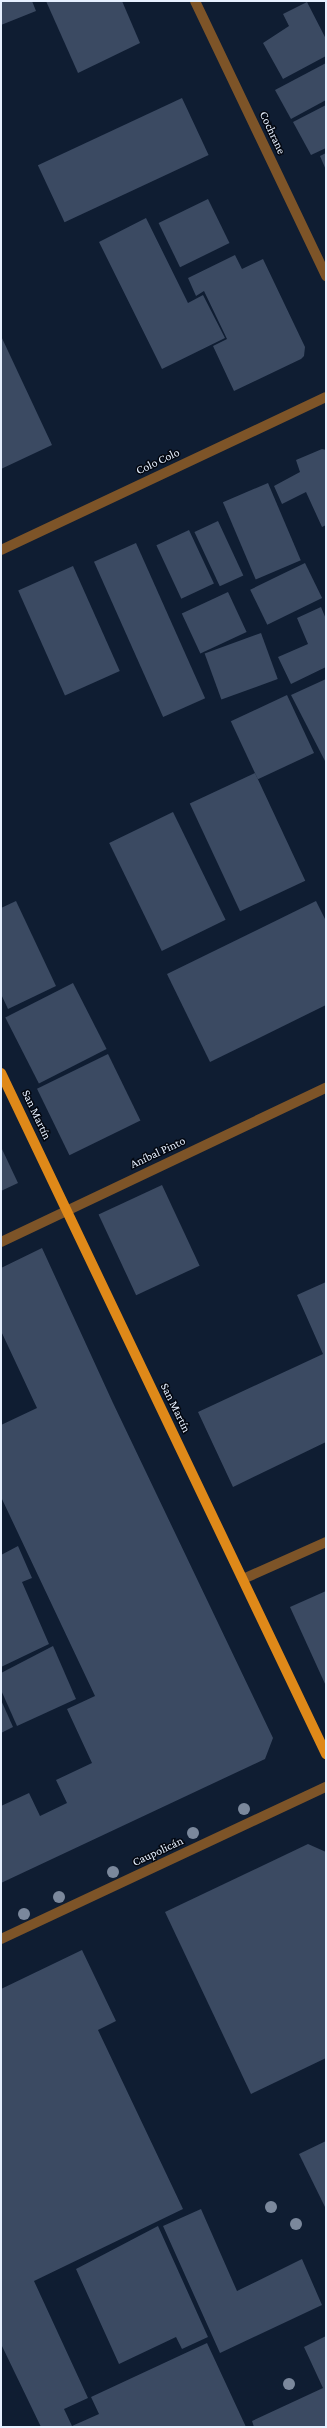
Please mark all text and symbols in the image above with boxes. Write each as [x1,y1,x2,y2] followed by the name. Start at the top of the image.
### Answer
[256,109,288,157] street label: Cochrane
[134,446,182,478] street label: Colo Colo
[18,1088,54,1142] street label: San Martín
[128,1134,188,1172] street label: Aníbal Pinto
[157,1381,193,1435] street label: San Martín
[130,1834,186,1870] street label: Caupolicán

